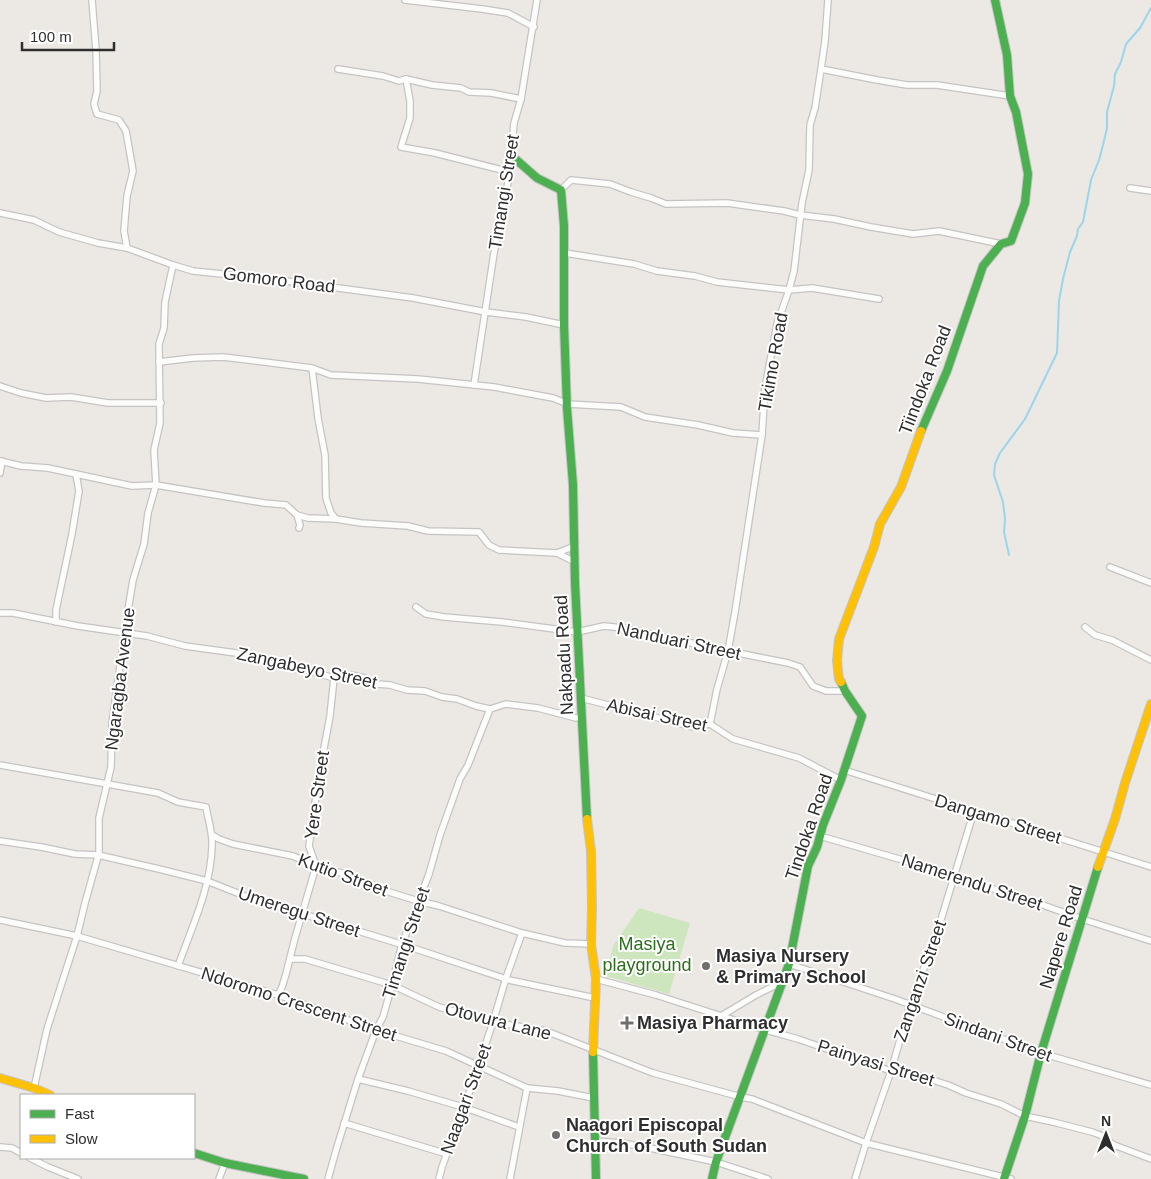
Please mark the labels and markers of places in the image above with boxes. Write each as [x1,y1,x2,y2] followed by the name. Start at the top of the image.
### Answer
[716,946,866,987] place label: Masiya Nursery & Primary School
[700,960,712,972] marker: Masiya Nursery & Primary School
[637,1013,788,1033] place label: Masiya Pharmacy
[621,1017,633,1029] marker: Masiya Pharmacy
[566,1115,767,1156] place label: Naagori Episcopal Church of South Sudan
[550,1129,562,1141] marker: Naagori Episcopal Church of South Sudan

